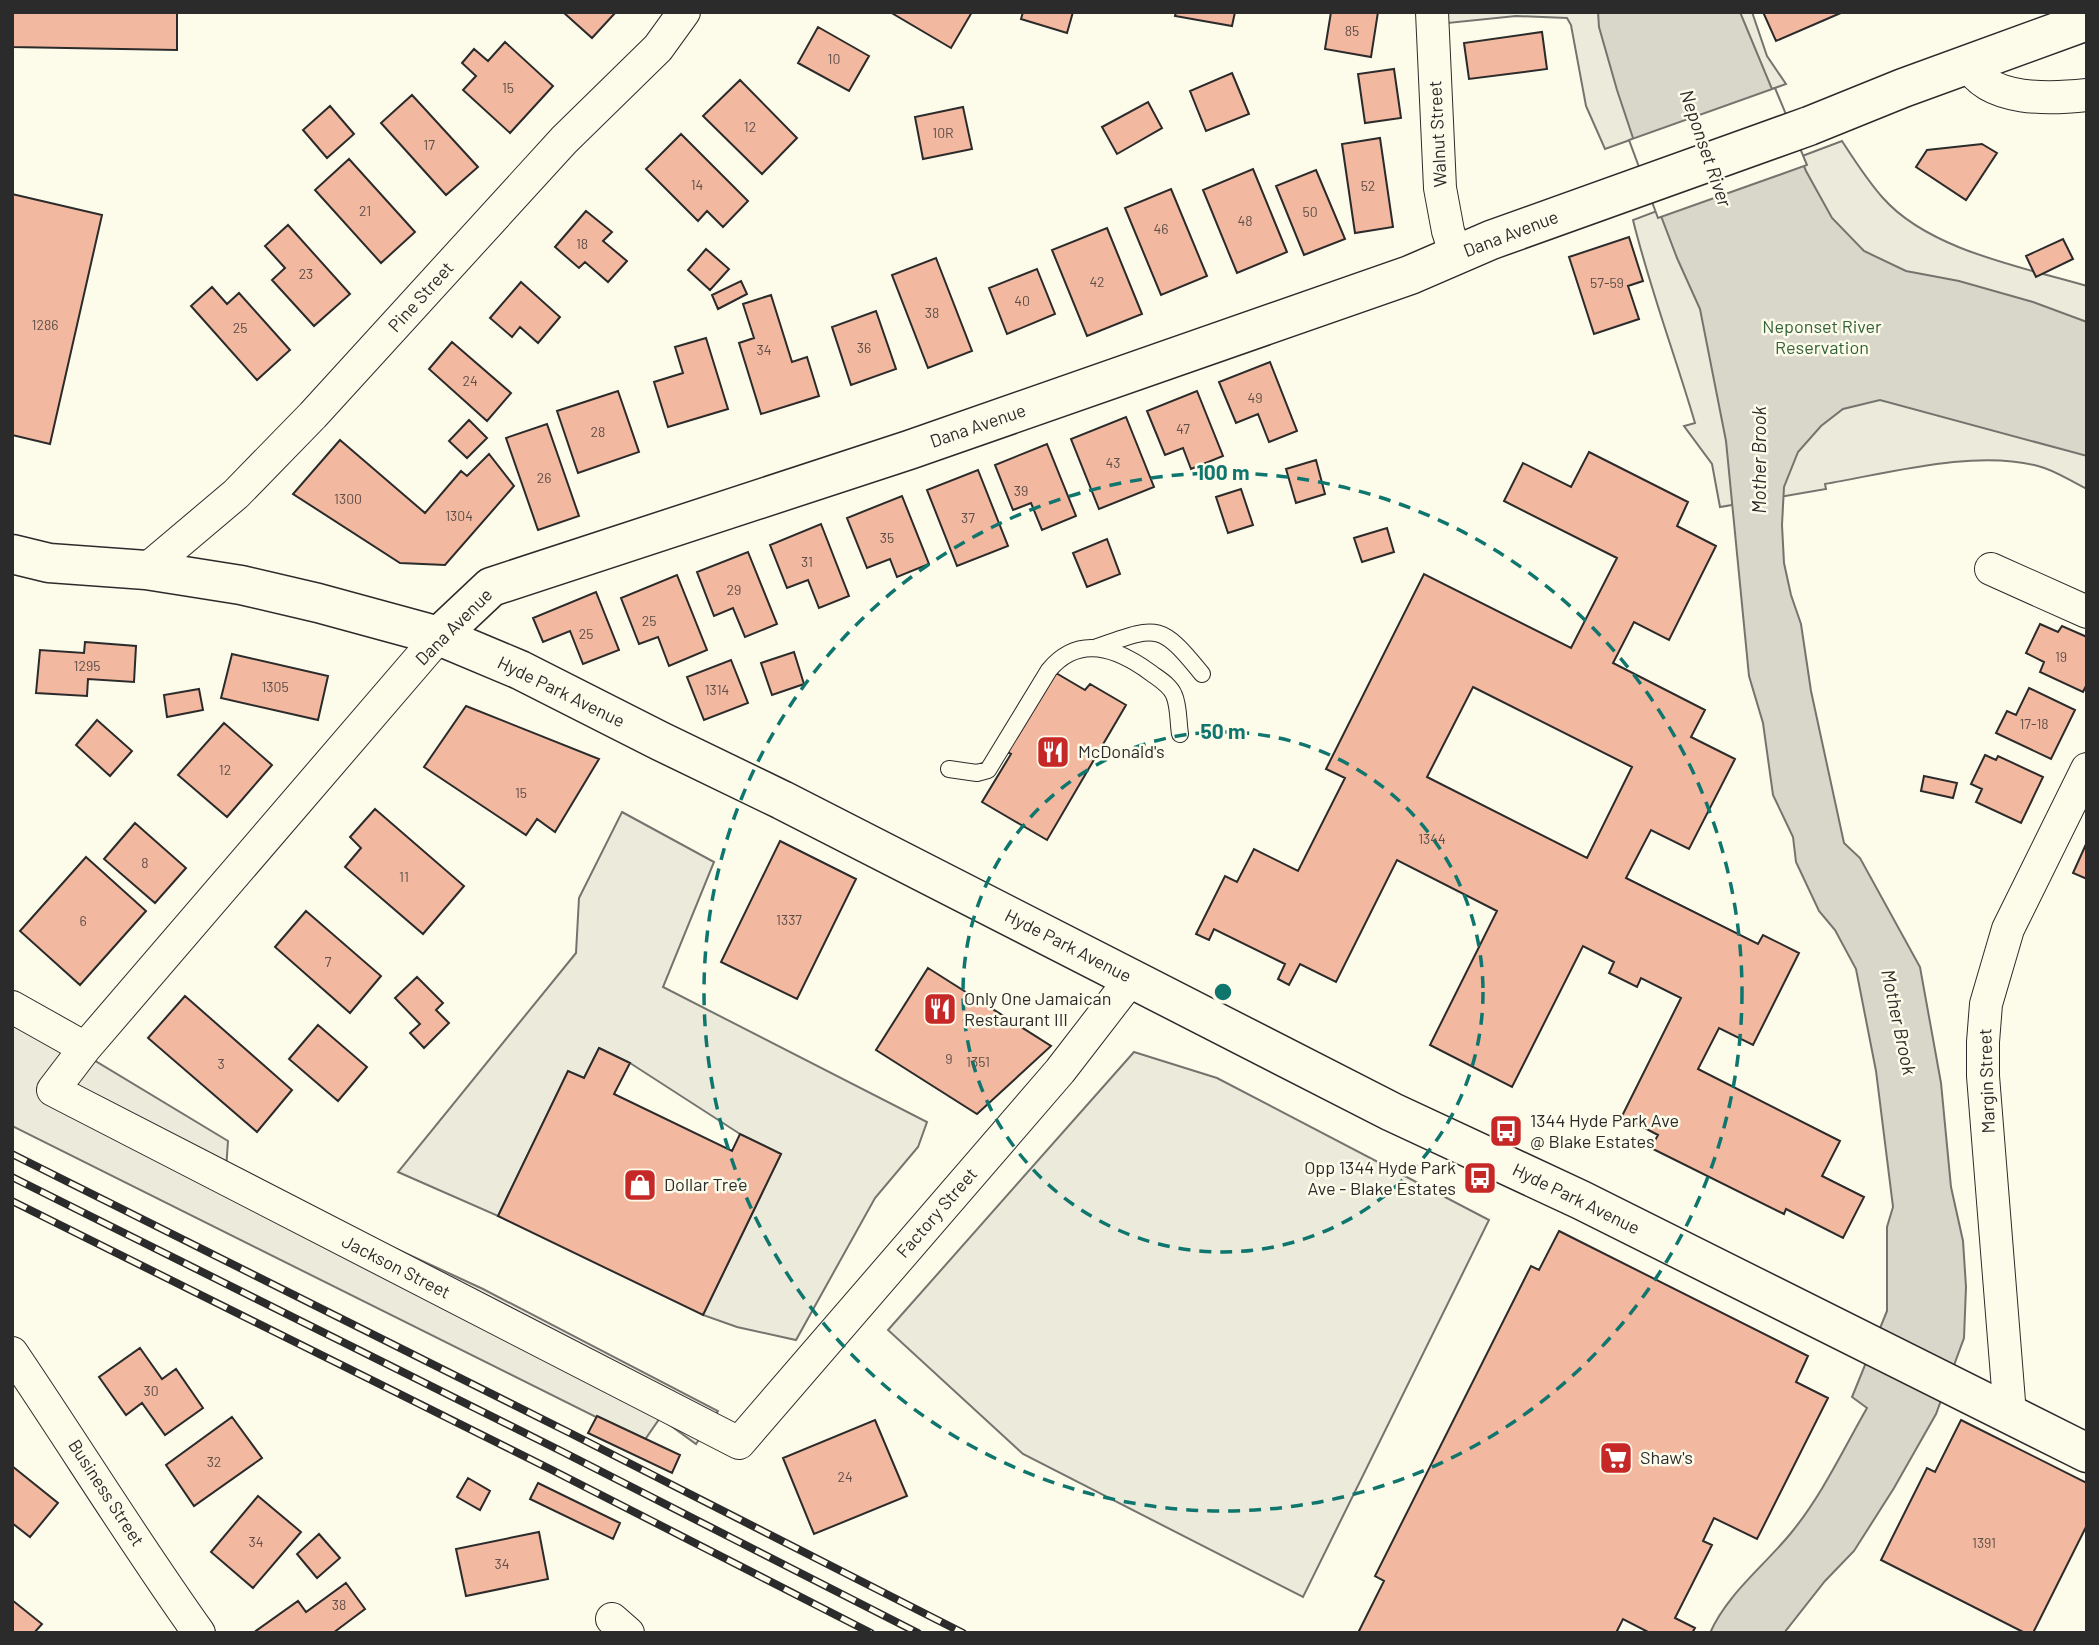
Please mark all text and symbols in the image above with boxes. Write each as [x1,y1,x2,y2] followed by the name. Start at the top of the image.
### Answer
[1345,22,1359,39] house number: 85
[828,50,840,67] house number: 10
[502,79,514,96] house number: 15
[1423,80,1451,188] street label: Walnut Street
[1676,86,1738,211] water label: Neponset River
[744,118,756,135] house number: 12
[932,124,954,141] house number: 10R
[423,136,435,153] house number: 17
[691,176,703,193] house number: 14
[1361,177,1375,194] house number: 52
[359,202,371,219] house number: 21
[1302,203,1318,220] house number: 50
[1460,205,1561,261] street label: Dana Avenue
[1237,212,1253,229] house number: 48
[1154,220,1168,237] house number: 46
[576,235,588,252] house number: 18
[383,257,458,336] street label: Pine Street
[299,265,313,282] house number: 23
[1089,273,1105,290] house number: 42
[1590,274,1624,291] house number: 57-59
[1014,292,1030,309] house number: 40
[925,304,939,321] house number: 38
[1762,315,1882,358] park label: Neponset River Reservation
[32,316,58,333] house number: 1286
[233,319,247,336] house number: 25
[857,339,871,356] house number: 36
[757,341,771,358] house number: 34
[462,372,478,389] house number: 24
[1247,389,1263,406] house number: 49
[927,398,1028,452] street label: Dana Avenue
[1747,406,1770,514] water label: Mother Brook
[1176,420,1190,437] house number: 47
[591,423,605,440] house number: 28
[1106,454,1120,471] house number: 43
[1196,459,1250,484] text: 100 m
[537,469,551,486] house number: 26
[1014,482,1028,499] house number: 39
[334,490,362,507] house number: 1300
[445,507,473,524] house number: 1304
[961,509,975,526] house number: 37
[880,529,894,546] house number: 35
[801,553,813,570] house number: 31
[727,581,741,598] house number: 29
[410,583,496,669] street label: Dana Avenue
[642,612,656,629] house number: 25
[579,625,593,642] house number: 25
[2055,648,2067,665] house number: 19
[494,651,629,731] street label: Hyde Park Avenue
[74,657,100,674] house number: 1295
[261,678,289,695] house number: 1305
[705,681,729,698] house number: 1314
[2019,715,2049,732] house number: 17-18
[1200,718,1246,743] text: 50 m
[1034,733,1072,771] restaurant icon: McDonald's
[1078,740,1165,762] place label: McDonald's
[219,761,231,778] house number: 12
[515,784,527,801] house number: 15
[1418,830,1446,847] house number: 1344
[141,854,149,871] house number: 8
[399,868,409,885] house number: 11
[1002,904,1135,986] street label: Hyde Park Avenue
[776,911,802,928] house number: 1337
[79,912,87,929] house number: 6
[325,953,332,970] house number: 7
[1877,967,1922,1078] water label: Mother Brook
[1211,980,1235,1004] centre of rings
[964,987,1111,1030] place label: Only One Jamaican Restaurant III
[921,990,959,1028] restaurant icon: Only One Jamaican Restaurant III
[1973,1028,1999,1134] street label: Margin Street
[945,1050,953,1067] house number: 9
[966,1053,990,1070] house number: 1351
[217,1055,225,1072] house number: 3
[1530,1109,1679,1152] place label: 1344 Hyde Park Ave @ Blake Estates
[1487,1112,1525,1150] bus stop icon: 1344 Hyde Park Ave @ Blake Estates
[1304,1156,1456,1199] place label: Opp 1344 Hyde Park Ave - Blake Estates
[1509,1158,1644,1238] street label: Hyde Park Avenue
[1461,1159,1499,1197] bus stop icon: Opp 1344 Hyde Park Ave - Blake Estates
[891,1163,981,1262] street label: Factory Street
[621,1166,659,1204] shop icon: Dollar Tree
[664,1173,748,1195] place label: Dollar Tree
[339,1229,454,1303] street label: Jackson Street
[143,1382,159,1399] house number: 30
[64,1435,149,1550] street label: Business Street
[1597,1439,1635,1477] supermarket icon: Shaw's
[1640,1446,1693,1468] place label: Shaw's
[207,1453,221,1470] house number: 32
[837,1468,853,1485] house number: 24
[249,1533,263,1550] house number: 34
[1972,1534,1996,1551] house number: 1391
[495,1555,509,1572] house number: 34
[332,1596,346,1613] house number: 38

